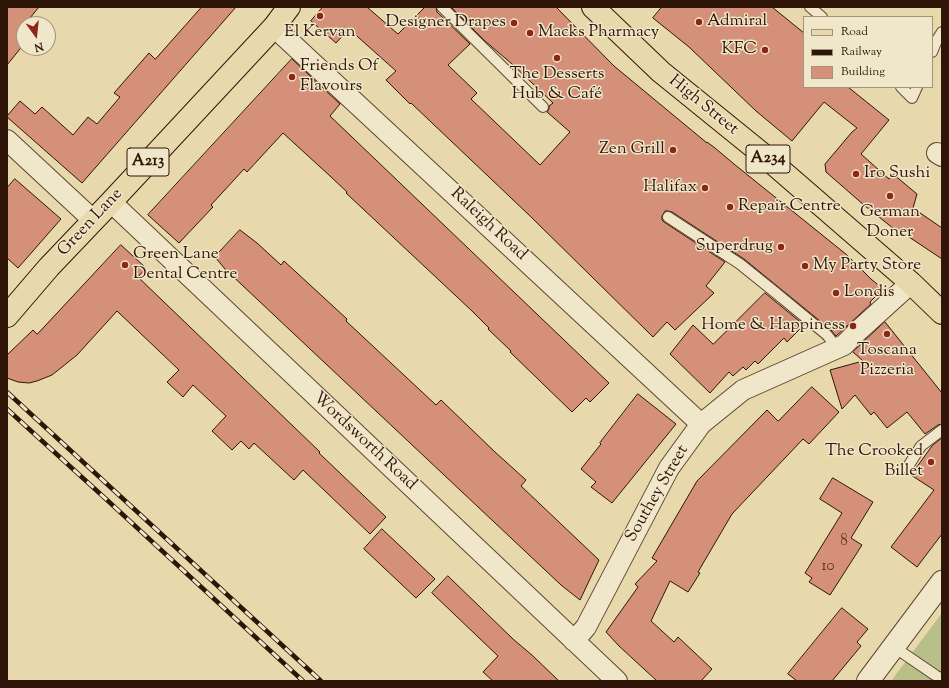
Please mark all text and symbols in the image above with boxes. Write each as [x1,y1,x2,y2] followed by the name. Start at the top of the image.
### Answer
[315,11,325,21] marker: El Kervan
[707,12,767,32] place label: Admiral
[386,13,506,33] place label: Designer Drapes
[16,16,56,56] north arrow
[803,16,933,88] legend
[694,17,704,27] marker: Admiral
[509,18,519,28] marker: Designer Drapes
[284,23,356,43] place label: El Kervan
[538,23,659,43] place label: Macks Pharmacy
[841,23,868,41] text: Road
[525,28,535,38] marker: Macks Pharmacy
[33,38,45,55] text: N
[722,40,757,60] place label: KFC
[841,43,882,61] text: Railway
[760,45,770,55] marker: KFC
[552,53,562,63] marker: The Desserts Hub & Café
[300,57,378,97] place label: Friends Of Flavours
[841,63,885,81] text: Building
[510,65,604,105] place label: The Desserts Hub & Café
[287,72,297,82] marker: Friends Of Flavours
[664,72,742,140] street label: High Street
[599,140,665,160] place label: Zen Grill
[668,145,678,155] marker: Zen Grill
[746,145,790,173] road number: A234
[127,148,169,176] road number: A213
[864,164,930,184] place label: Iro Sushi
[851,169,861,179] marker: Iro Sushi
[643,178,697,198] place label: Halifax
[700,183,710,193] marker: Halifax
[445,184,531,266] street label: Raleigh Road
[54,185,128,261] street label: Green Lane
[885,191,895,201] marker: German Doner
[738,197,841,217] place label: Repair Centre
[725,202,735,212] marker: Repair Centre
[860,203,920,243] place label: German Doner
[695,237,773,257] place label: Superdrug
[776,242,786,252] marker: Superdrug
[133,245,237,285] place label: Green Lane Dental Centre
[813,256,921,276] place label: My Party Store
[120,260,130,270] marker: Green Lane Dental Centre
[800,261,810,271] marker: My Party Store
[844,283,895,303] place label: Londis
[831,288,841,298] marker: Londis
[701,316,845,336] place label: Home & Happiness
[848,321,858,331] marker: Home & Happiness
[882,329,892,339] marker: Toscana Pizzeria
[857,341,917,381] place label: Toscana Pizzeria
[308,389,420,495] street label: Wordsworth Road
[622,442,694,546] street label: Southey Street
[825,442,923,482] place label: The Crooked Billet
[926,457,936,467] marker: The Crooked Billet
[840,533,848,551] house number: 8
[822,558,834,576] house number: 10

